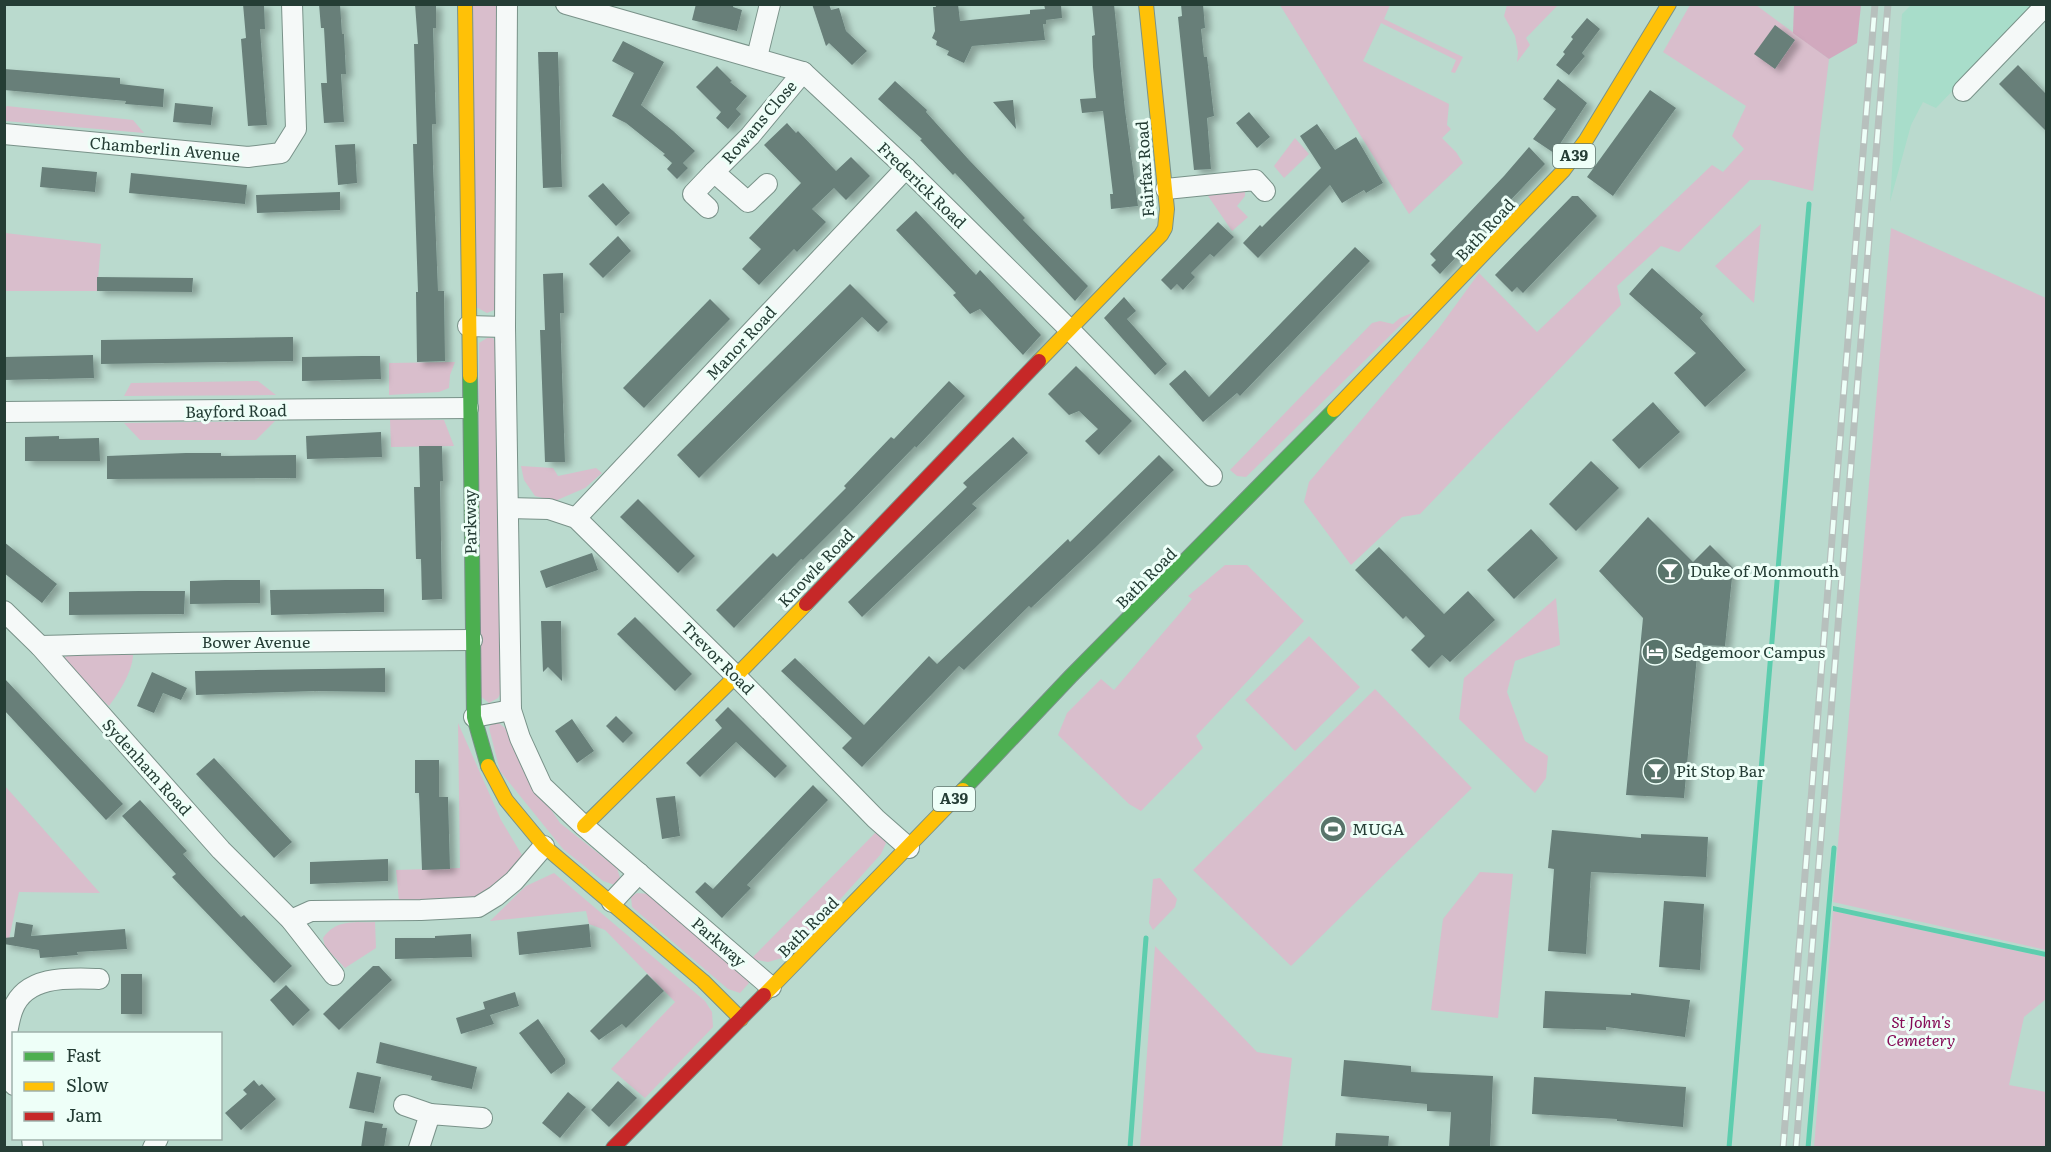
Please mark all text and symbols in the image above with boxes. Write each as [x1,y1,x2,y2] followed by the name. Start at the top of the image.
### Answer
[715,74,801,169] street label: Rowans Close
[1129,120,1159,218] street label: Fairfax Road
[89,129,241,167] street label: Chamberlin Avenue
[873,136,973,233] street label: Frederick Road
[1553,144,1595,168] road number: A39
[1449,193,1520,266] street label: Bath Road
[700,300,781,385] street label: Manor Road
[185,397,287,423] street label: Bayford Road
[456,488,482,555] street label: Parkway
[772,523,859,612] street label: Knowle Road
[1109,541,1181,613] street label: Bath Road
[1655,556,1685,586] bar icon: Duke of Monmouth
[1690,558,1839,582] place label: Duke of Monmouth
[677,615,761,699] street label: Trevor Road
[202,629,310,653] street label: Bower Avenue
[1640,637,1670,667] hotel icon: Sedgemoor Campus
[1674,639,1825,663] place label: Sedgemoor Campus
[98,713,198,820] street label: Sydenham Road
[1641,756,1671,786] bar icon: Pit Stop Bar
[1676,758,1765,782] place label: Pit Stop Bar
[933,787,975,811] road number: A39
[1318,814,1348,844] sports icon: MUGA
[1352,816,1405,840] place label: MUGA
[771,890,843,962] street label: Bath Road
[687,911,753,972] street label: Parkway
[1887,1009,1955,1051] park label: St John's Cemetery
[12,1032,222,1140] legend
[66,1041,102,1068] text: Fast
[66,1071,109,1098] text: Slow
[66,1101,102,1128] text: Jam

